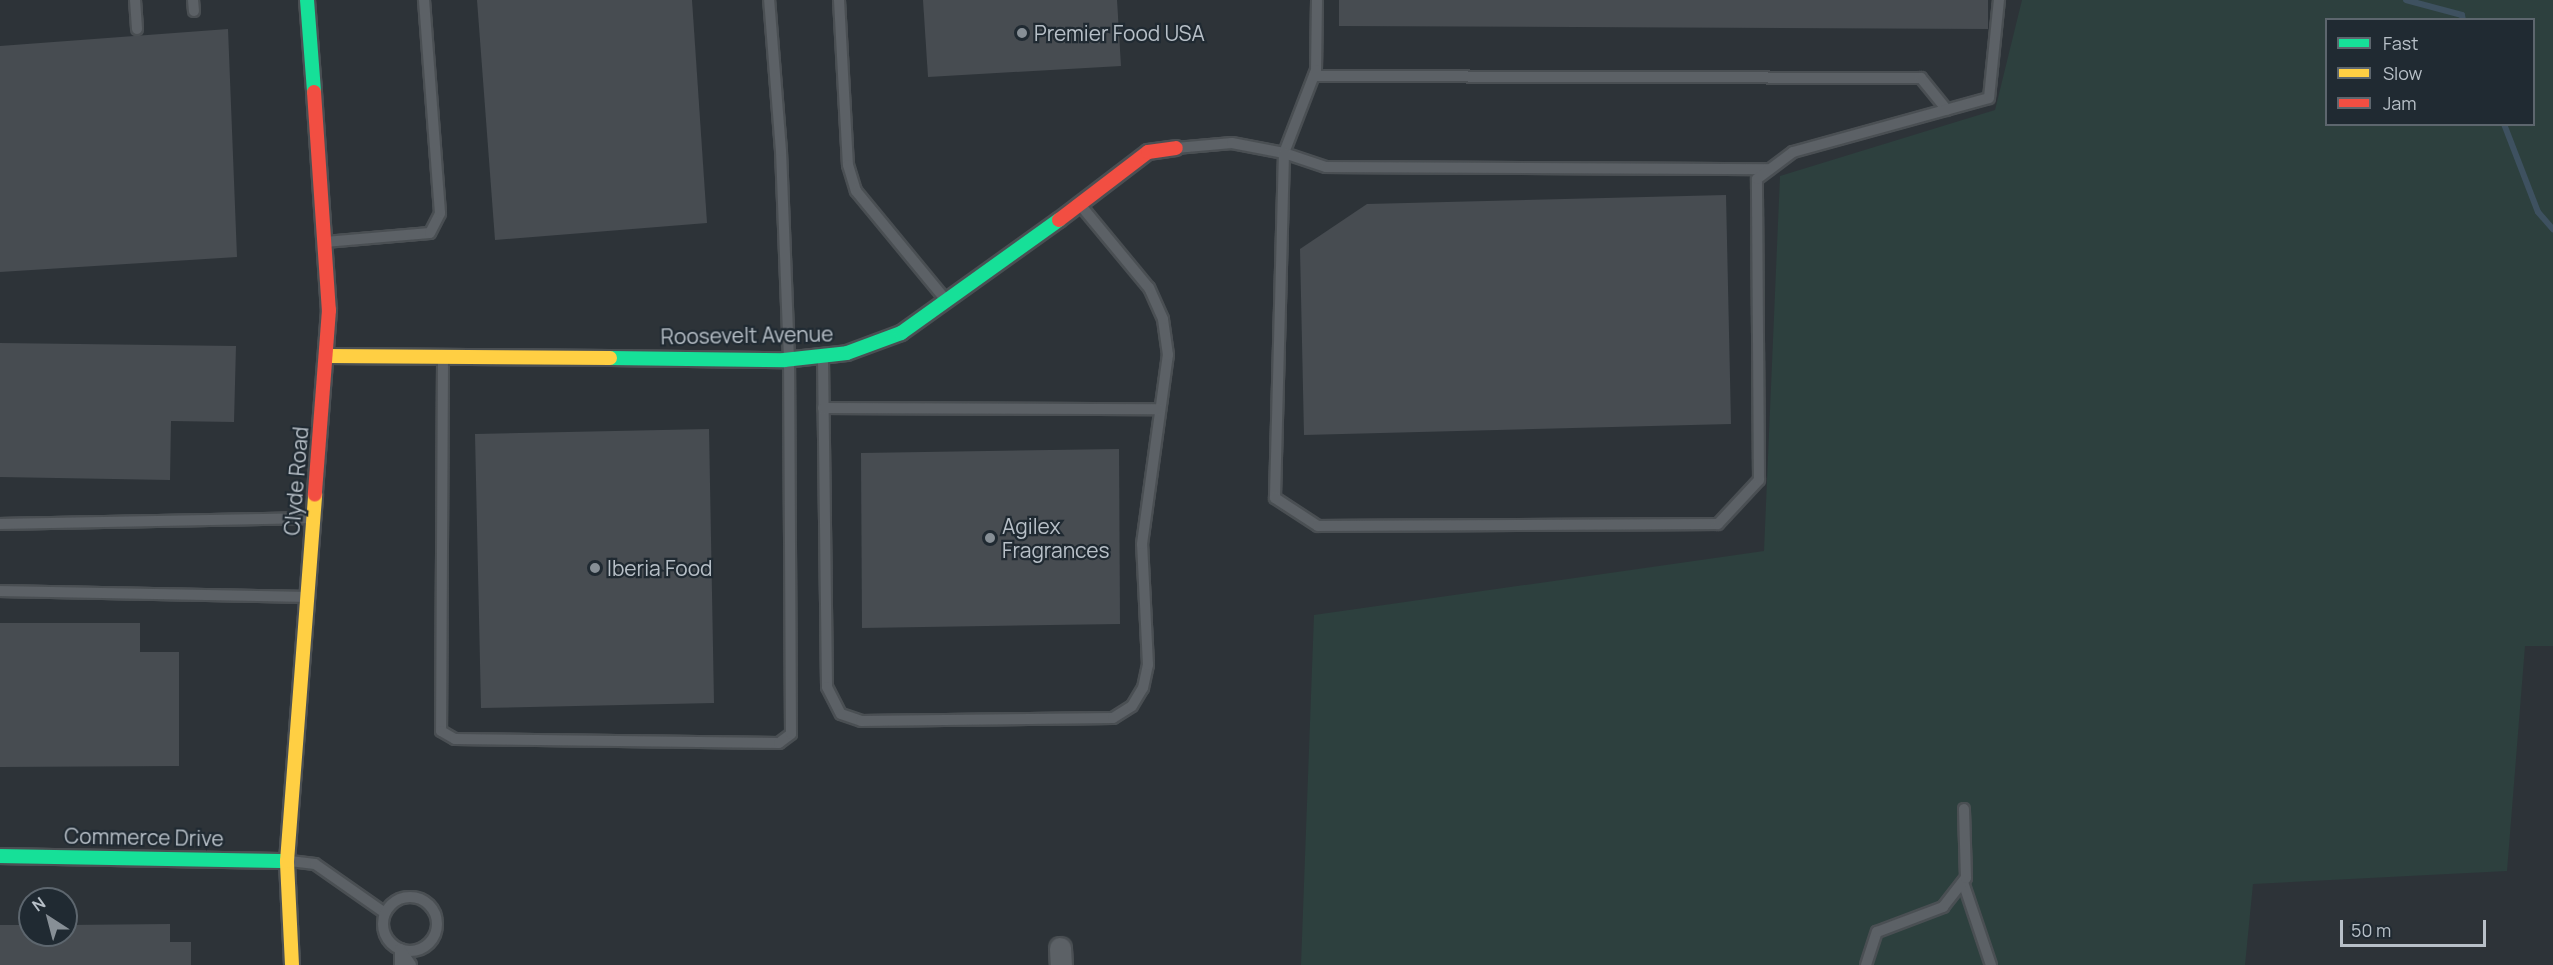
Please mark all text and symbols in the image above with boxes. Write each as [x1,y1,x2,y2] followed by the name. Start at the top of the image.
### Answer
[2325,18,2535,126] legend
[1034,20,1205,46] place label: Premier Food USA
[1015,26,1029,40] marker: Premier Food USA
[2383,31,2418,55] text: Fast
[2383,61,2422,85] text: Slow
[2383,91,2417,115] text: Jam
[660,321,834,349] street label: Roosevelt Avenue
[279,425,313,537] street label: Clyde Road
[1002,513,1110,563] place label: Agilex Fragrances
[983,531,997,545] marker: Agilex Fragrances
[607,555,712,581] place label: Iberia Food
[588,561,602,575] marker: Iberia Food
[64,823,224,851] street label: Commerce Drive
[18,887,78,947] north arrow
[27,892,50,916] text: N
[2343,908,2488,946] scale bar
[2351,918,2391,942] text: 50 m

